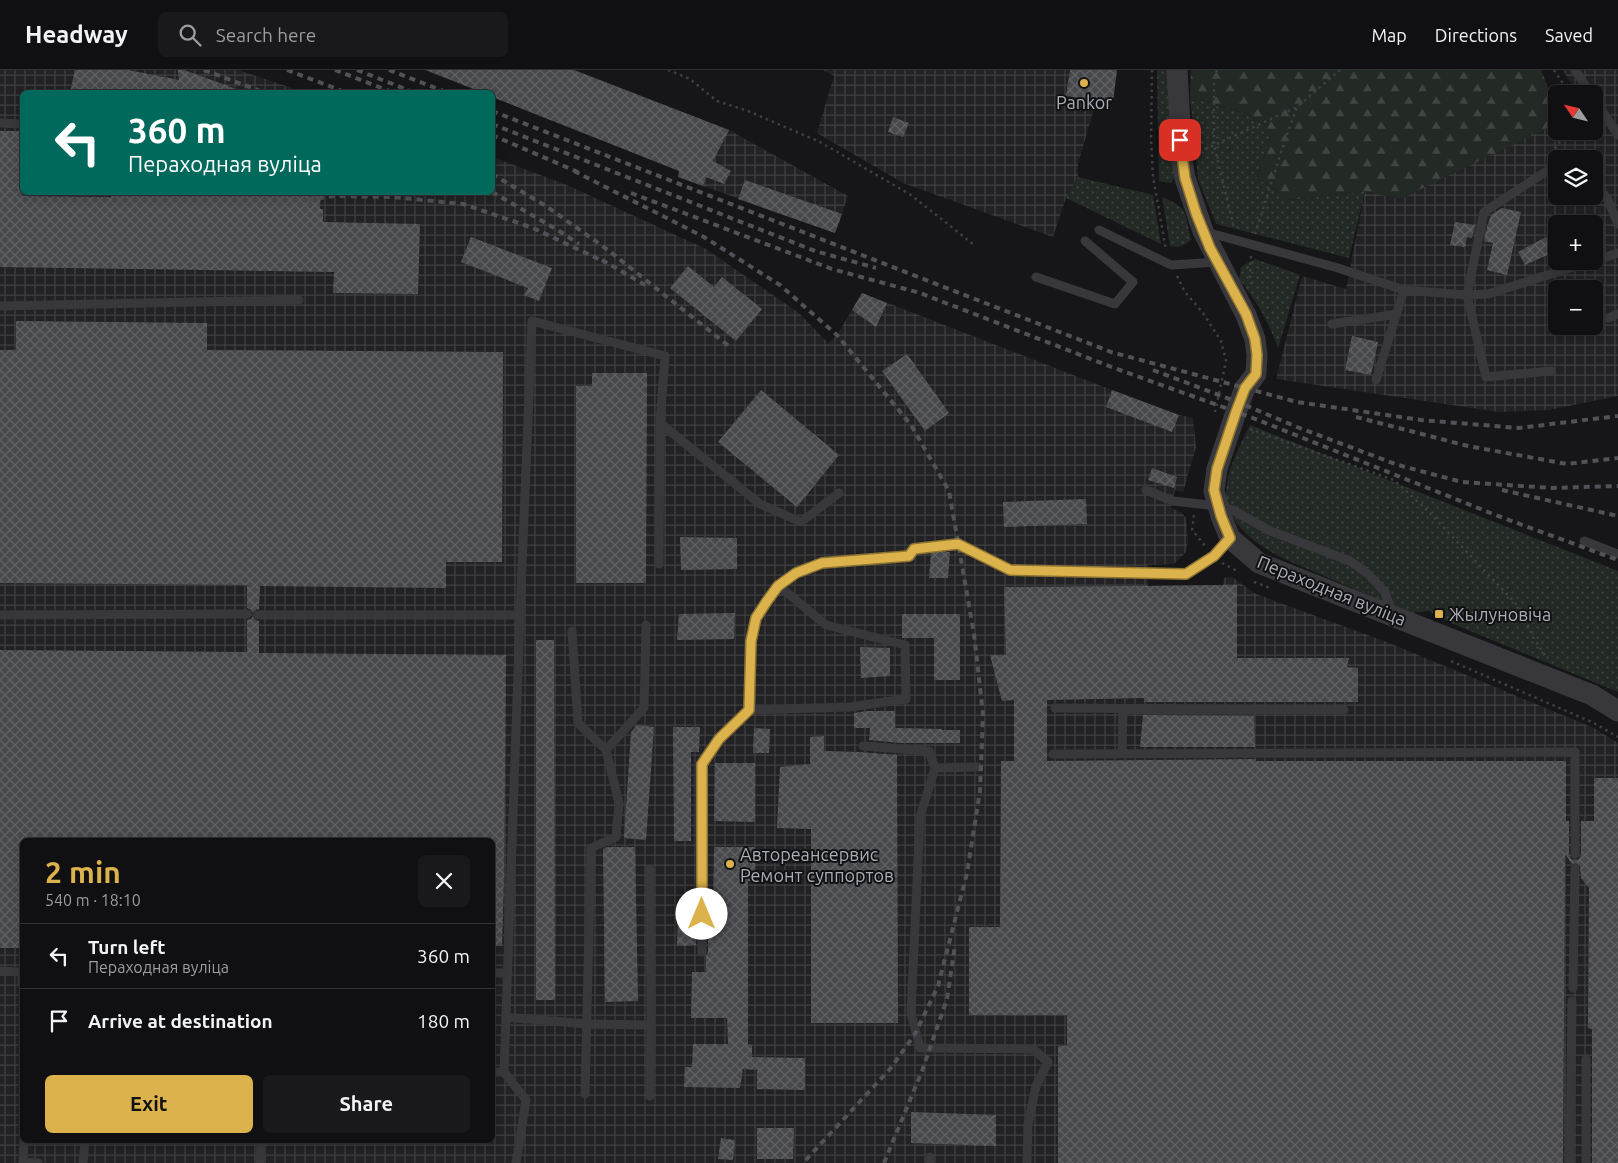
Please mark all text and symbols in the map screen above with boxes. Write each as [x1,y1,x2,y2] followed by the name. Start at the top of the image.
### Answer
[158,12,508,57] search box
[25,21,128,48] text: Headway
[176,21,204,49] icon: search
[216,24,316,46] text: Search here
[1371,25,1407,45] text: Map
[1435,25,1517,45] text: Directions
[1545,25,1593,45] text: Saved
[1078,77,1090,89] marker: Pankor
[1548,85,1602,140] north arrow
[1548,85,1603,335] map controls
[1056,92,1112,112] place label: Pankor
[45,110,110,175] icon: left
[128,110,226,150] text: 360 m
[1159,119,1201,161] pin
[1166,126,1194,154] icon: arrive
[1548,150,1603,205] button: layers
[128,151,322,176] text: Пераходная вуліца
[1548,215,1603,270] button: +
[1548,280,1603,335] button: −
[1255,551,1409,629] street label: Пераходная вуліца
[1449,604,1551,624] place label: Жылуновіча
[1433,608,1445,620] marker: Жылуновіча
[740,844,894,885] place label: Автореансервис Ремонт суппортов
[45,855,121,889] text: 2 min
[418,855,470,907] button: close
[724,858,736,870] marker: Автореансервис Ремонт суппортов
[675,887,727,939] position arrow
[45,891,141,909] text: 540 m · 18:10
[88,936,166,958] text: Turn left
[45,942,73,970] icon: left
[417,945,470,967] text: 360 m
[88,958,229,976] text: Пераходная вуліца
[45,1007,73,1035] icon: arrive
[88,1010,273,1032] text: Arrive at destination
[417,1010,470,1032] text: 180 m
[45,1075,253,1133] button: Exit
[263,1075,470,1133] button: Share

